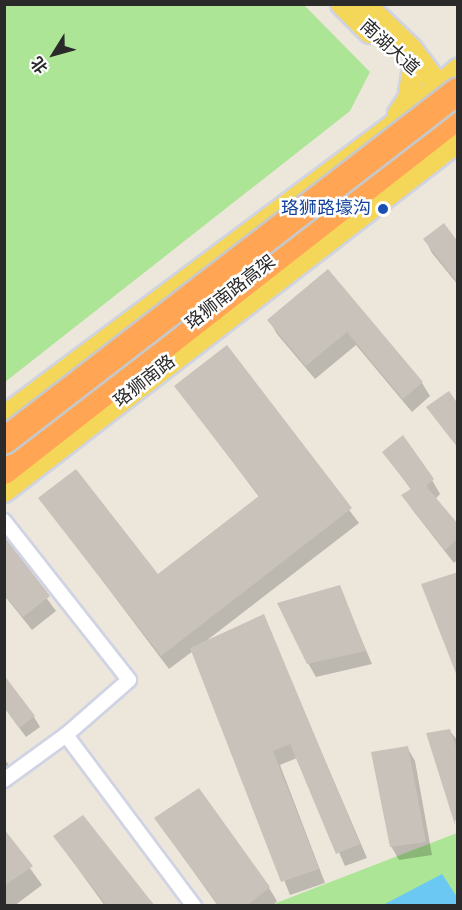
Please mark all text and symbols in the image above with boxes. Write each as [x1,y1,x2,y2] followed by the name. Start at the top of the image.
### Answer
[355,16,423,80] street label: 南湖大道
[24,24,84,84] north arrow
[28,54,51,76] text: 北
[281,198,371,220] place label: 珞狮路壕沟
[376,202,390,216] marker: 珞狮路壕沟
[182,251,280,335] street label: 珞狮南路高架
[110,351,180,413] street label: 珞狮南路

